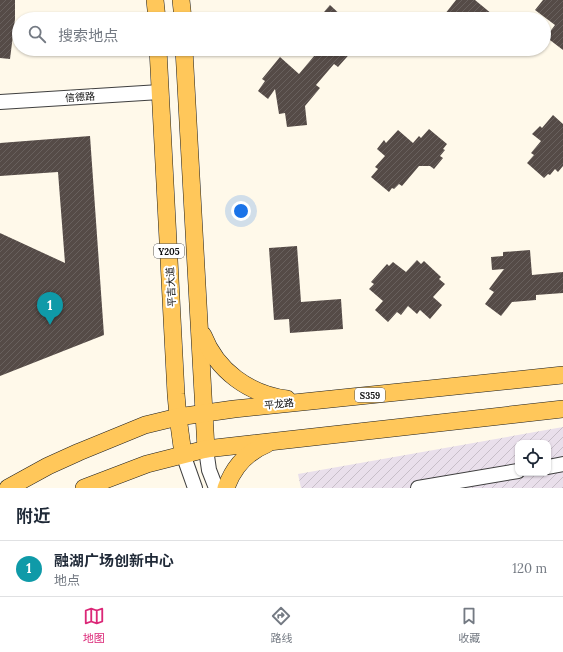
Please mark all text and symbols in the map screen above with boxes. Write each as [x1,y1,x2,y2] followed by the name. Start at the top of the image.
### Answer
[12,12,551,56] search box
[26,23,48,45] icon: search
[58,26,118,45] text: 搜索地点
[65,89,95,105] street label: 信德路
[231,201,251,221] your location
[154,244,184,258] road number: Y205
[163,267,179,307] street label: 平吉大道
[37,292,63,325] pin: 1
[355,388,385,402] road number: S359
[263,396,295,412] street label: 平龙路
[515,440,551,476] map controls
[515,440,551,476] button: locate
[16,505,50,527] text: 附近
[54,551,174,570] text: 融湖广场创新中心
[26,560,32,577] text: 1
[512,560,547,577] text: 120 m
[54,572,80,589] text: 地点
[83,605,105,645] tab: 地图
[270,605,292,645] tab: 路线
[458,605,480,645] tab: 收藏

